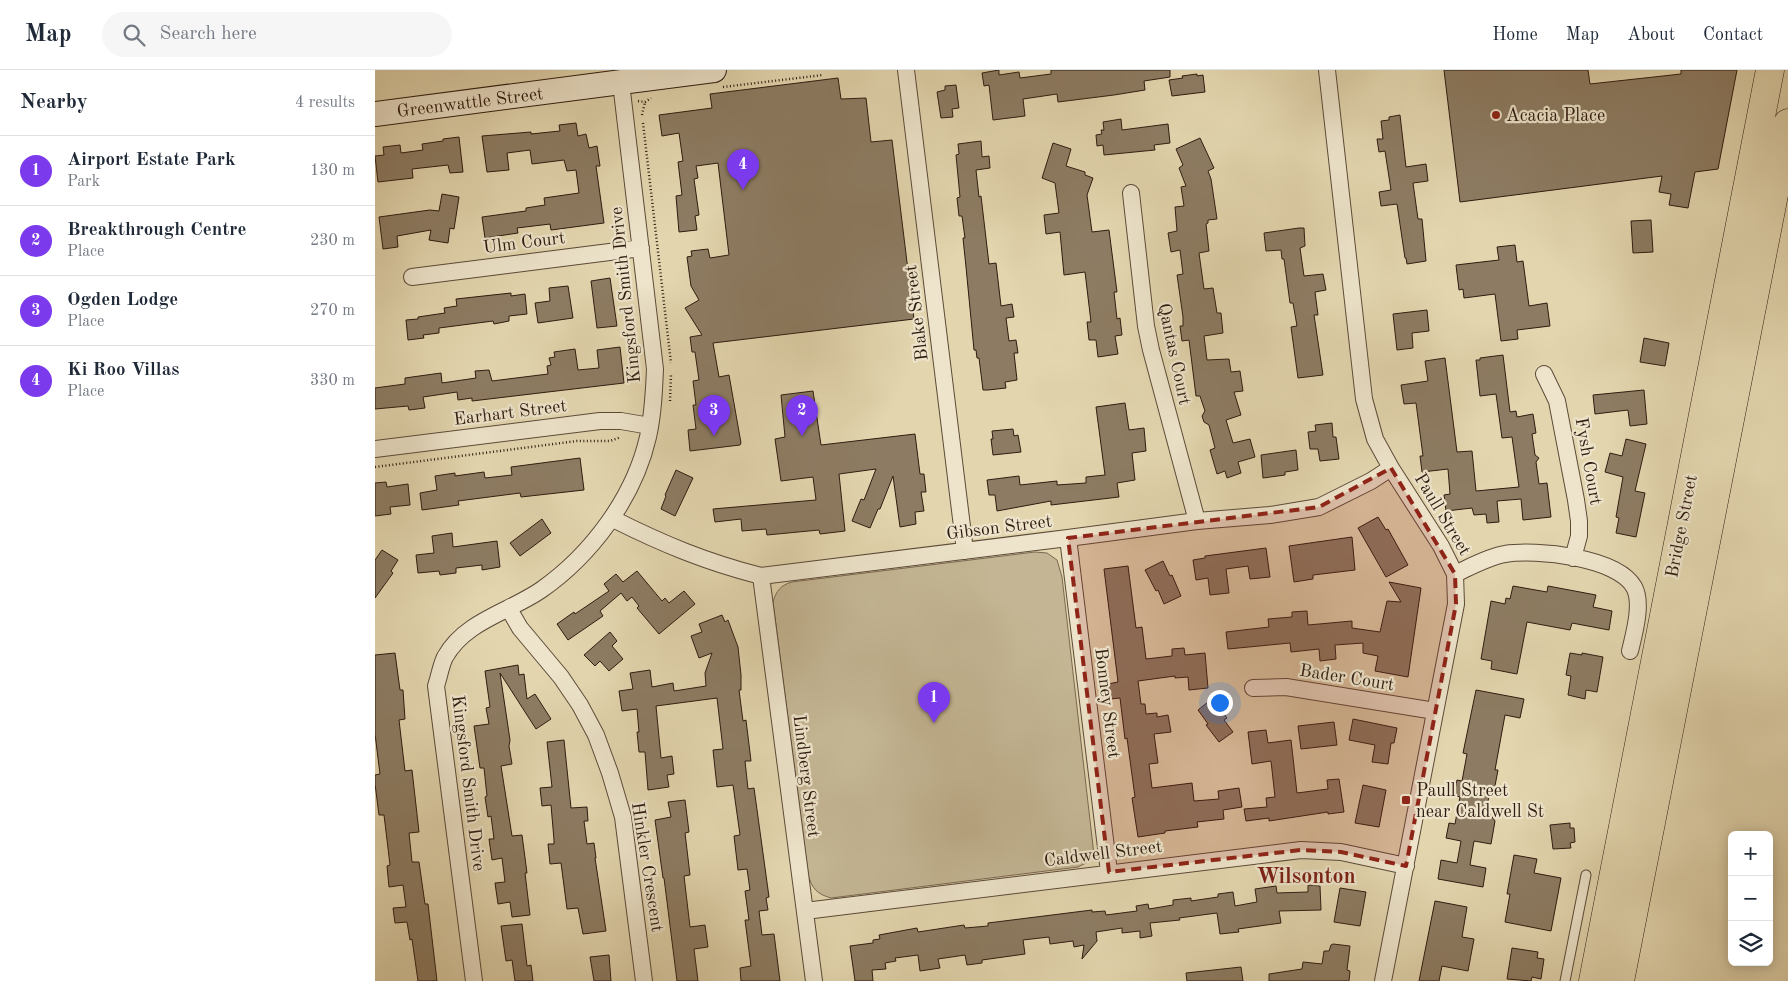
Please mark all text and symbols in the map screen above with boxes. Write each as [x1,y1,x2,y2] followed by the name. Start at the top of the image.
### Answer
[102,12,452,57] search box
[120,21,148,49] icon: search
[25,23,72,47] text: Map
[160,25,257,44] text: Search here
[1492,26,1538,44] text: Home
[1566,26,1599,44] text: Map
[1627,26,1675,44] text: About
[1703,26,1763,44] text: Contact
[396,85,544,121] street label: Greenwattle Street
[20,92,88,113] text: Nearby
[295,95,355,111] text: 4 results
[1506,107,1605,125] place label: Acacia Place
[1490,109,1502,121] marker: Acacia Place
[727,149,759,190] pin: 4
[67,151,236,170] text: Airport Estate Park
[31,163,41,179] text: 1
[310,163,355,179] text: 130 m
[67,174,100,190] text: Park
[608,206,644,384] street label: Kingsford Smith Drive
[67,221,247,240] text: Breakthrough Centre
[482,229,566,257] street label: Ulm Court
[31,233,41,249] text: 2
[310,233,355,249] text: 230 m
[67,244,104,260] text: Place
[902,264,932,362] street label: Blake Street
[67,291,178,310] text: Ogden Lodge
[1154,302,1194,407] street label: Qantas Court
[31,303,41,319] text: 3
[310,303,355,319] text: 270 m
[67,314,104,330] text: Place
[67,361,180,380] text: Ki Roo Villas
[31,373,41,389] text: 4
[310,373,355,389] text: 330 m
[67,384,104,400] text: Place
[698,395,730,436] pin: 3
[786,395,818,436] pin: 2
[453,397,568,429] street label: Earhart Street
[1571,416,1605,506] street label: Fysh Court
[1411,470,1474,559] street label: Paull Street
[1663,473,1701,579] street label: Bridge Street
[945,513,1053,543] street label: Gibson Street
[1091,647,1123,759] street label: Bonney Street
[1298,662,1396,694] street label: Bader Court
[918,682,950,723] pin: 1
[1207,690,1233,716] your location
[448,694,488,872] street label: Kingsford Smith Drive
[790,714,822,838] street label: Lindberg Street
[1416,782,1544,821] place label: Paull Street near Caldwell St
[1400,794,1412,806] marker: Paull Street near Caldwell St
[628,801,666,933] street label: Hinkler Crescent
[1728,831,1773,966] map controls
[1728,831,1773,876] button: +
[1043,838,1163,870] street label: Caldwell Street
[1256,866,1356,888] district label: Wilsonton
[1728,876,1773,921] button: −
[1728,921,1773,966] button: layers

